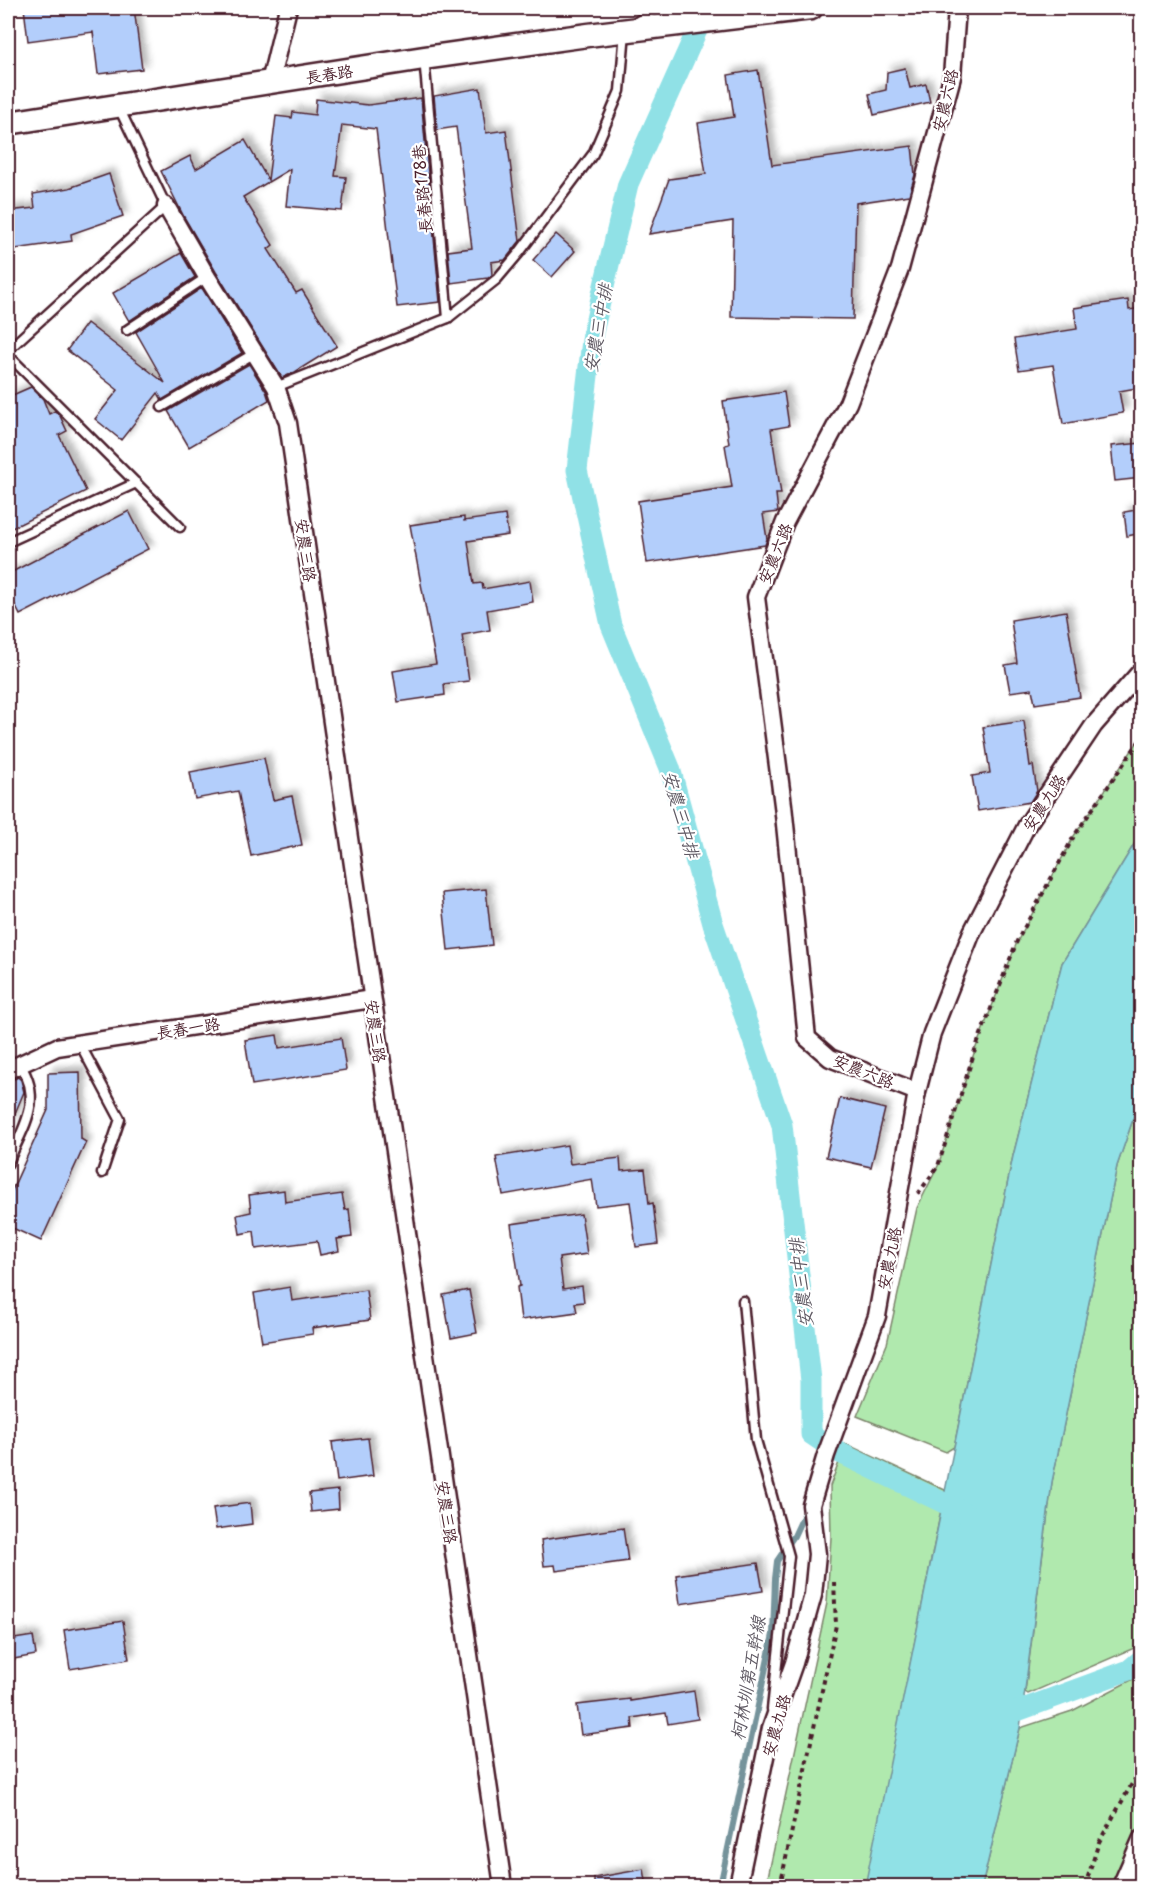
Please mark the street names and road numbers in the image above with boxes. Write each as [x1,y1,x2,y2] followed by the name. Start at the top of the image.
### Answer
[303,57,355,89] street label: 長春路
[925,66,963,134] street label: 安農六路
[405,143,437,235] street label: 長春路178巷
[291,517,323,583] street label: 安農三路
[751,519,797,587] street label: 安農六路
[1016,769,1070,835] street label: 安農九路
[361,998,393,1064] street label: 安農三路
[155,1010,221,1044] street label: 長春一路
[830,1047,898,1093] street label: 安農六路
[870,1224,906,1292] street label: 安農九路
[432,1479,464,1545] street label: 安農三路
[755,1691,795,1759] street label: 安農九路

